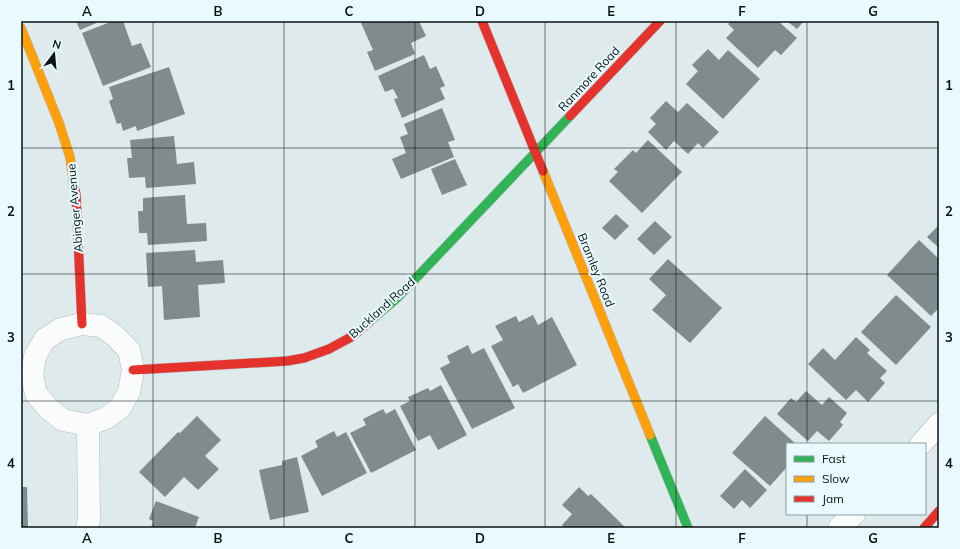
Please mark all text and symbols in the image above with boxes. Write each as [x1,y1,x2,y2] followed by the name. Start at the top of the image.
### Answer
[82,3,92,19] text: A
[214,3,223,19] text: B
[345,3,354,19] text: C
[475,3,485,19] text: D
[607,3,615,19] text: E
[738,3,746,19] text: F
[868,3,878,19] text: G
[34,34,74,74] north arrow
[51,37,63,52] text: N
[555,43,623,114] street label: Ranmore Road
[7,77,15,93] text: 1
[945,77,953,93] text: 1
[63,163,86,253] street label: Abinger Avenue
[7,203,15,219] text: 2
[945,203,953,219] text: 2
[575,231,618,309] street label: Bramley Road
[345,274,418,341] street label: Buckland Road
[7,329,15,345] text: 3
[945,329,953,345] text: 3
[786,443,926,515] legend
[822,451,846,466] text: Fast
[7,455,15,471] text: 4
[945,455,953,471] text: 4
[822,471,850,486] text: Slow
[822,491,844,506] text: Jam
[82,530,92,546] text: A
[214,530,223,546] text: B
[345,530,354,546] text: C
[475,530,485,546] text: D
[607,530,615,546] text: E
[738,530,746,546] text: F
[868,530,878,546] text: G

